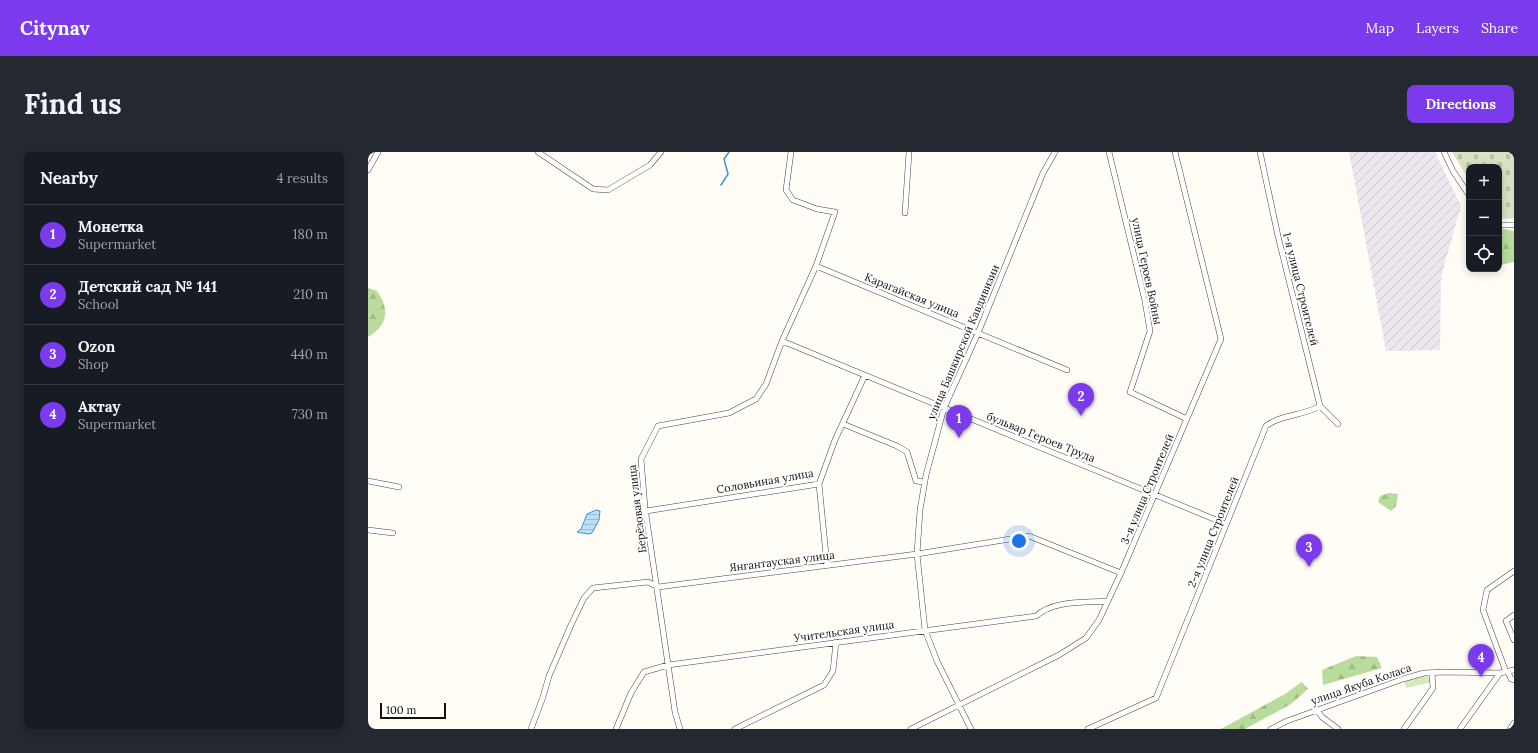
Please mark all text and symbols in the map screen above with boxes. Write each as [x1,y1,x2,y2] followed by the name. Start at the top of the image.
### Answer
[20,16,90,40] text: Citynav
[1366,19,1394,37] text: Map
[1416,19,1459,37] text: Layers
[1481,19,1518,37] text: Share
[1407,85,1514,123] button: Directions
[24,86,122,122] text: Find us
[1466,164,1502,272] map controls
[1466,164,1502,200] button: +
[40,167,98,189] text: Nearby
[277,170,328,187] text: 4 results
[1466,200,1502,236] button: −
[1129,216,1165,326] street label: улица Героев Войны
[78,217,144,236] text: Монетка
[50,226,56,243] text: 1
[293,226,328,243] text: 180 m
[1280,231,1322,347] street label: 1-я улица Строителей
[78,236,156,253] text: Supermarket
[1466,236,1502,272] button: locate
[924,262,1002,422] street label: улица Башкирской Кавдивизии
[863,270,962,320] street label: Карагайская улица
[78,277,217,296] text: Детский сад № 141
[50,286,56,303] text: 2
[293,286,328,303] text: 210 m
[78,296,119,313] text: School
[78,337,115,356] text: Ozon
[49,346,57,363] text: 3
[291,346,328,363] text: 440 m
[78,356,109,373] text: Shop
[1068,383,1094,416] pin: 2
[78,397,121,416] text: Актау
[946,405,972,438] pin: 1
[49,406,57,423] text: 4
[292,406,328,423] text: 730 m
[985,409,1098,465] street label: бульвар Героев Труда
[78,416,156,433] text: Supermarket
[1117,432,1177,546] street label: 3-я улица Строителей
[625,464,649,554] street label: Берёзовая улица
[715,466,815,496] street label: Соловьиная улица
[1184,474,1242,589] street label: 2-я улица Строителей
[1009,531,1029,551] your location
[1296,534,1322,567] pin: 3
[728,548,836,574] street label: Янгантауская улица
[792,617,895,645] street label: Учительская улица
[1468,644,1494,677] pin: 4
[1309,660,1414,708] street label: улица Якуба Коласа
[380,701,446,720] scale bar
[386,703,416,717] text: 100 m

